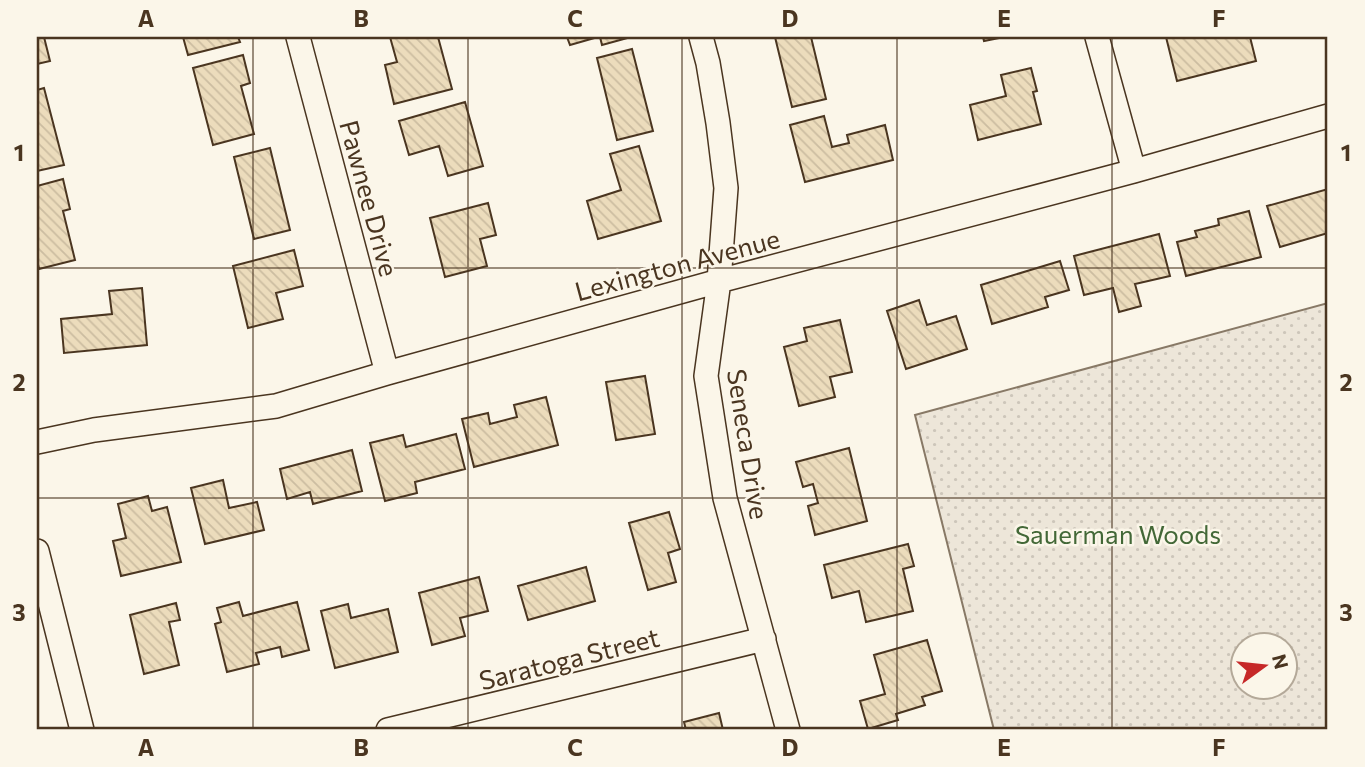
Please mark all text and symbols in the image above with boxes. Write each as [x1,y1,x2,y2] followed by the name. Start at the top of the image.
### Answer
[138,4,155,32] text: A
[353,4,369,32] text: B
[567,4,583,32] text: C
[782,4,799,32] text: D
[997,4,1011,32] text: E
[1212,4,1226,32] text: F
[334,116,406,280] street label: Pawnee Drive
[14,138,24,166] text: 1
[1341,138,1351,166] text: 1
[571,222,783,306] street label: Lexington Avenue
[722,367,776,521] street label: Seneca Drive
[12,368,26,396] text: 2
[1339,368,1353,396] text: 2
[1015,518,1221,549] park label: Sauerman Woods
[12,598,26,626] text: 3
[1339,598,1353,626] text: 3
[476,621,662,695] street label: Saratoga Street
[1228,630,1298,700] north arrow
[1268,652,1294,671] text: N
[138,733,155,761] text: A
[353,733,369,761] text: B
[567,733,583,761] text: C
[782,733,799,761] text: D
[997,733,1011,761] text: E
[1212,733,1226,761] text: F

